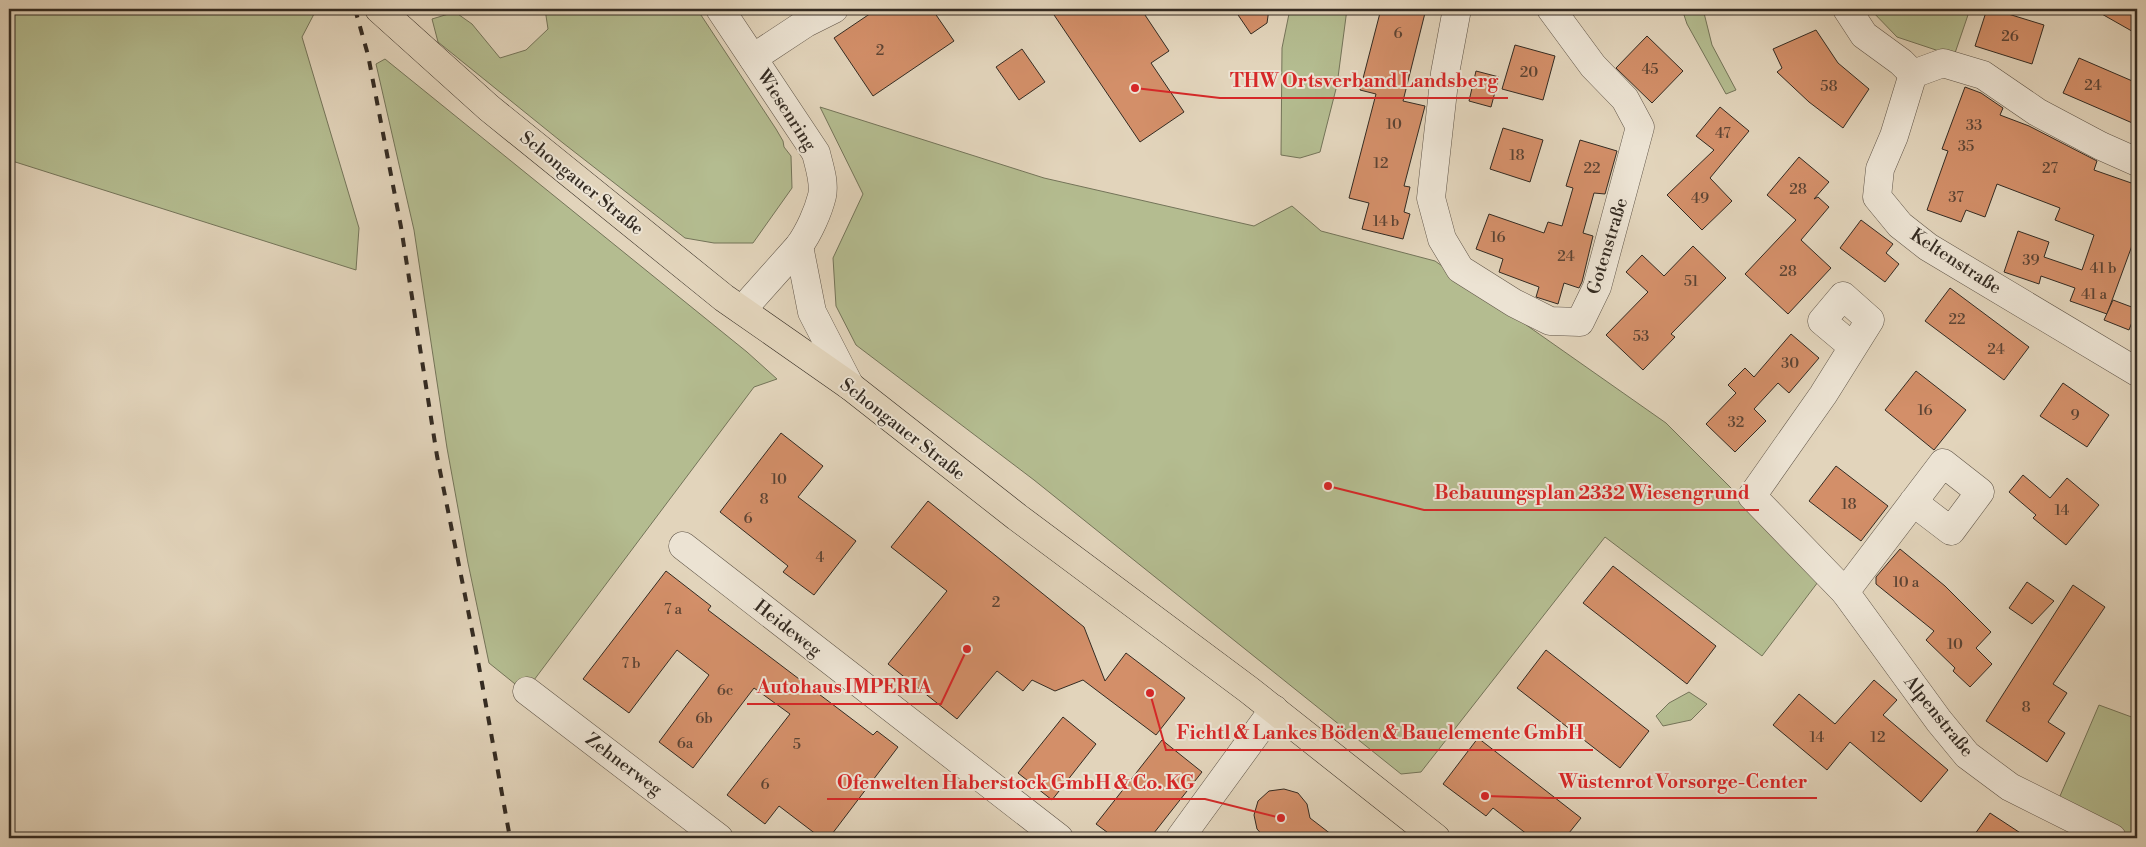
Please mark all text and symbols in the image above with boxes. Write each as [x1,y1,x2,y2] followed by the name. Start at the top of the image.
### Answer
[1393,24,1403,43] house number: 6
[2001,27,2019,46] house number: 26
[876,41,884,60] house number: 2
[1641,60,1659,79] house number: 45
[1520,63,1538,82] house number: 20
[751,64,822,156] street label: Wiesenring
[1220,64,1508,98] callout: THW Ortsverband Landsberg
[1230,69,1499,93] text: THW Ortsverband Landsberg
[2084,76,2102,95] house number: 24
[1820,77,1838,96] house number: 58
[1386,115,1402,134] house number: 10
[1966,116,1982,135] house number: 33
[1715,124,1731,143] house number: 47
[515,126,648,240] street label: Schongauer Straße
[1958,137,1974,156] house number: 35
[1509,146,1525,165] house number: 18
[1373,154,1389,173] house number: 12
[1583,159,1601,178] house number: 22
[2042,159,2058,178] house number: 27
[1789,180,1807,199] house number: 28
[1948,188,1964,207] house number: 37
[1691,189,1709,208] house number: 49
[1582,195,1633,297] street label: Gotenstraße
[1373,212,1399,231] house number: 14 b
[1906,223,2006,299] street label: Keltenstraße
[1490,228,1506,247] house number: 16
[1557,247,1575,266] house number: 24
[2022,251,2040,270] house number: 39
[2089,259,2117,278] house number: 41 b
[1779,262,1797,281] house number: 28
[1684,272,1699,291] house number: 51
[2081,285,2107,304] house number: 41 a
[1948,310,1966,329] house number: 22
[1633,327,1649,346] house number: 53
[1987,340,2005,359] house number: 24
[1781,354,1799,373] house number: 30
[835,373,970,486] street label: Schongauer Straße
[1917,401,1933,420] house number: 16
[2070,406,2080,425] house number: 9
[1728,413,1744,432] house number: 32
[771,470,787,489] house number: 10
[1424,476,1759,510] callout: Bebauungsplan 2332 Wiesengrund
[1434,481,1750,505] text: Bebauungsplan 2332 Wiesengrund
[759,490,769,509] house number: 8
[1841,495,1857,514] house number: 18
[2055,501,2069,520] house number: 14
[743,509,753,528] house number: 6
[816,548,825,567] house number: 4
[1893,573,1920,592] house number: 10 a
[992,593,1000,612] house number: 2
[749,595,827,662] street label: Heideweg
[664,600,683,619] house number: 7 a
[1947,635,1963,654] house number: 10
[621,654,641,673] house number: 7 b
[747,670,941,704] callout: Autohaus IMPERIA
[1898,670,1978,762] street label: Alpenstraße
[756,675,932,699] text: Autohaus IMPERIA
[717,681,733,700] house number: 6c
[2021,698,2031,717] house number: 8
[695,709,713,728] house number: 6b
[1166,716,1593,750] callout: Fichtl & Lankes Böden & Bauelemente GmbH
[1177,721,1584,745] text: Fichtl & Lankes Böden & Bauelemente GmbH
[581,728,667,801] street label: Zehnerweg
[1810,728,1824,747] house number: 14
[1870,728,1886,747] house number: 12
[677,734,694,753] house number: 6a
[793,735,801,754] house number: 5
[1548,764,1817,798] callout: Wüstenrot Vorsorge-Center
[827,765,1205,799] callout: Ofenwelten Haberstock GmbH & Co. KG
[1558,770,1808,794] text: Wüstenrot Vorsorge-Center
[837,771,1195,795] text: Ofenwelten Haberstock GmbH & Co. KG
[760,775,770,794] house number: 6

